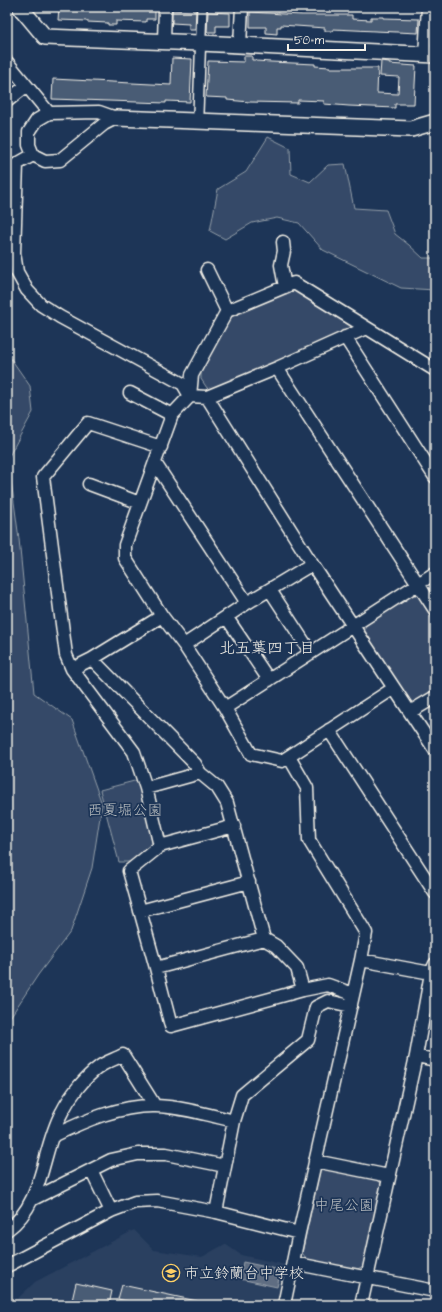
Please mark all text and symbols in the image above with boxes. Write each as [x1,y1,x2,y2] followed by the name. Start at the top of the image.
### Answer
[288,26,365,52] scale bar
[294,32,325,49] text: 50 m
[219,637,315,659] district label: 北五葉四丁目
[87,800,163,821] park label: 西夏堀公園
[314,1195,374,1216] park label: 中尾公園
[161,1263,181,1283] school or university icon: 市立鈴蘭台中学校
[184,1263,304,1284] place label: 市立鈴蘭台中学校

